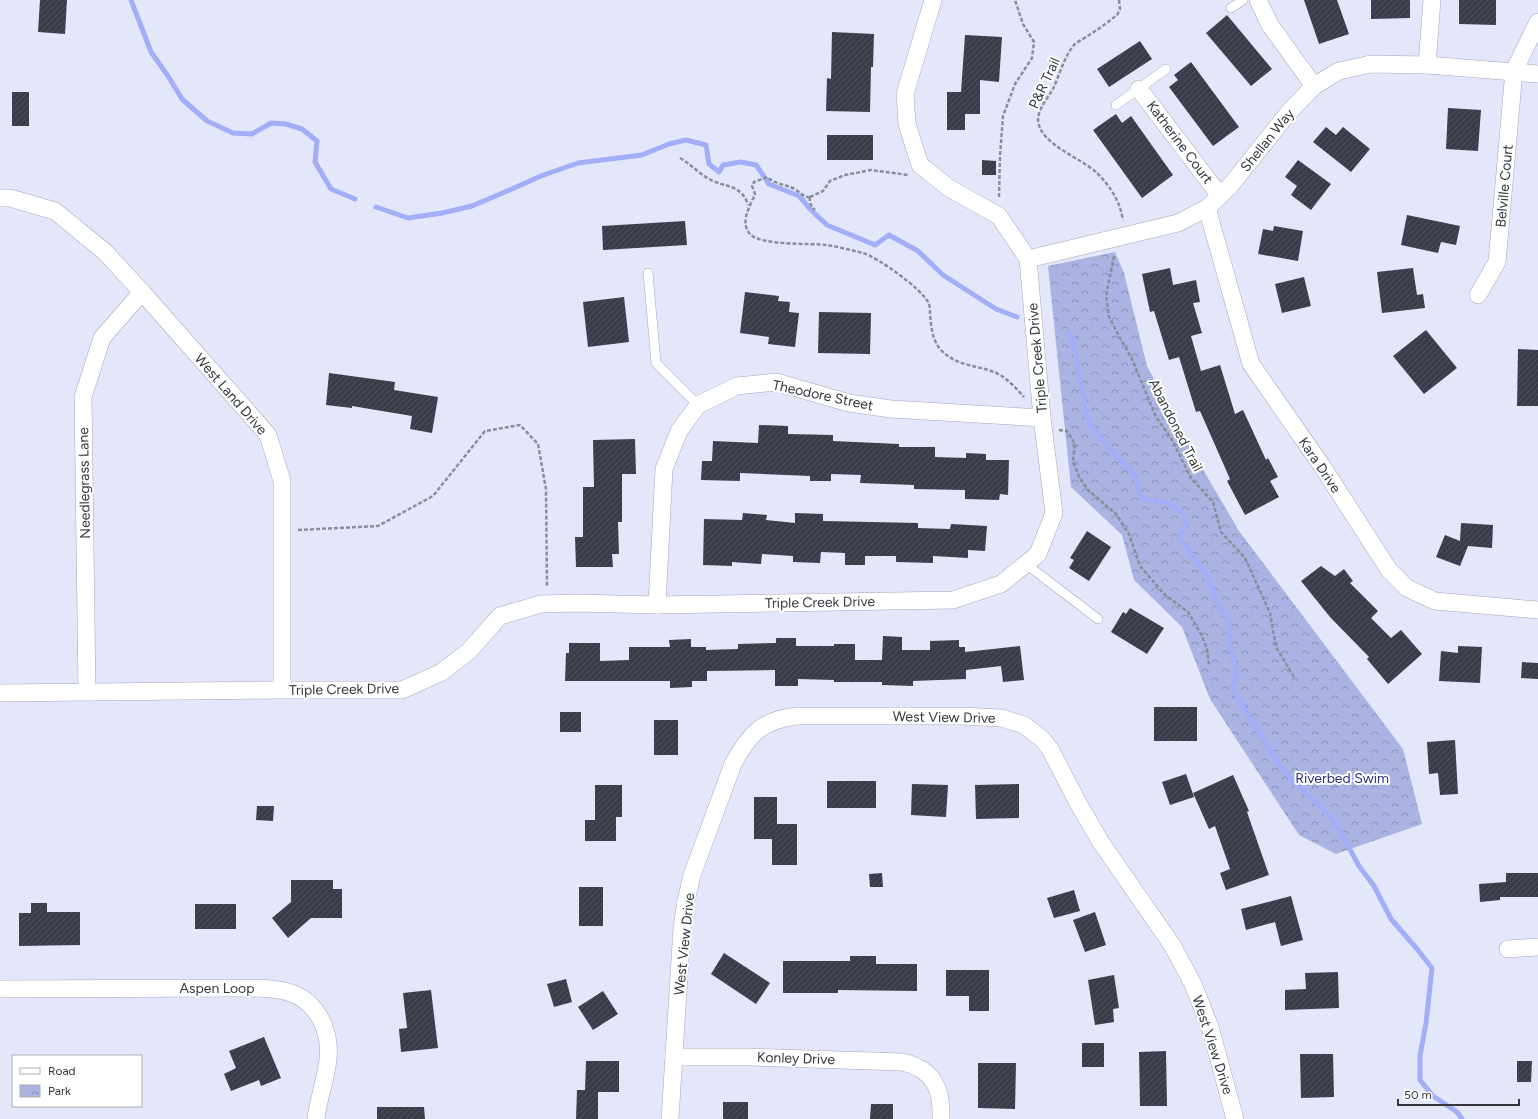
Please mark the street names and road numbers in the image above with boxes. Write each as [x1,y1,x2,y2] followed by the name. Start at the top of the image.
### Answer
[1025,55,1064,112] street label: P&R Trail
[1143,98,1216,187] street label: Katherine Court
[1237,105,1298,175] street label: Shellan Way
[1492,144,1517,228] street label: Belville Court
[1024,302,1051,414] street label: Triple Creek Drive
[191,350,271,439] street label: West Land Drive
[1145,376,1206,474] street label: Abandoned Trail
[771,377,875,414] street label: Theodore Street
[75,427,94,539] street label: Needlegrass Lane
[1295,434,1345,497] street label: Kara Drive
[765,593,876,612] street label: Triple Creek Drive
[289,680,400,699] street label: Triple Creek Drive
[892,708,996,727] street label: West View Drive
[671,892,698,996] street label: West View Drive
[180,980,254,997] street label: Aspen Loop
[1189,994,1237,1097] street label: West View Drive
[757,1049,836,1068] street label: Konley Drive

